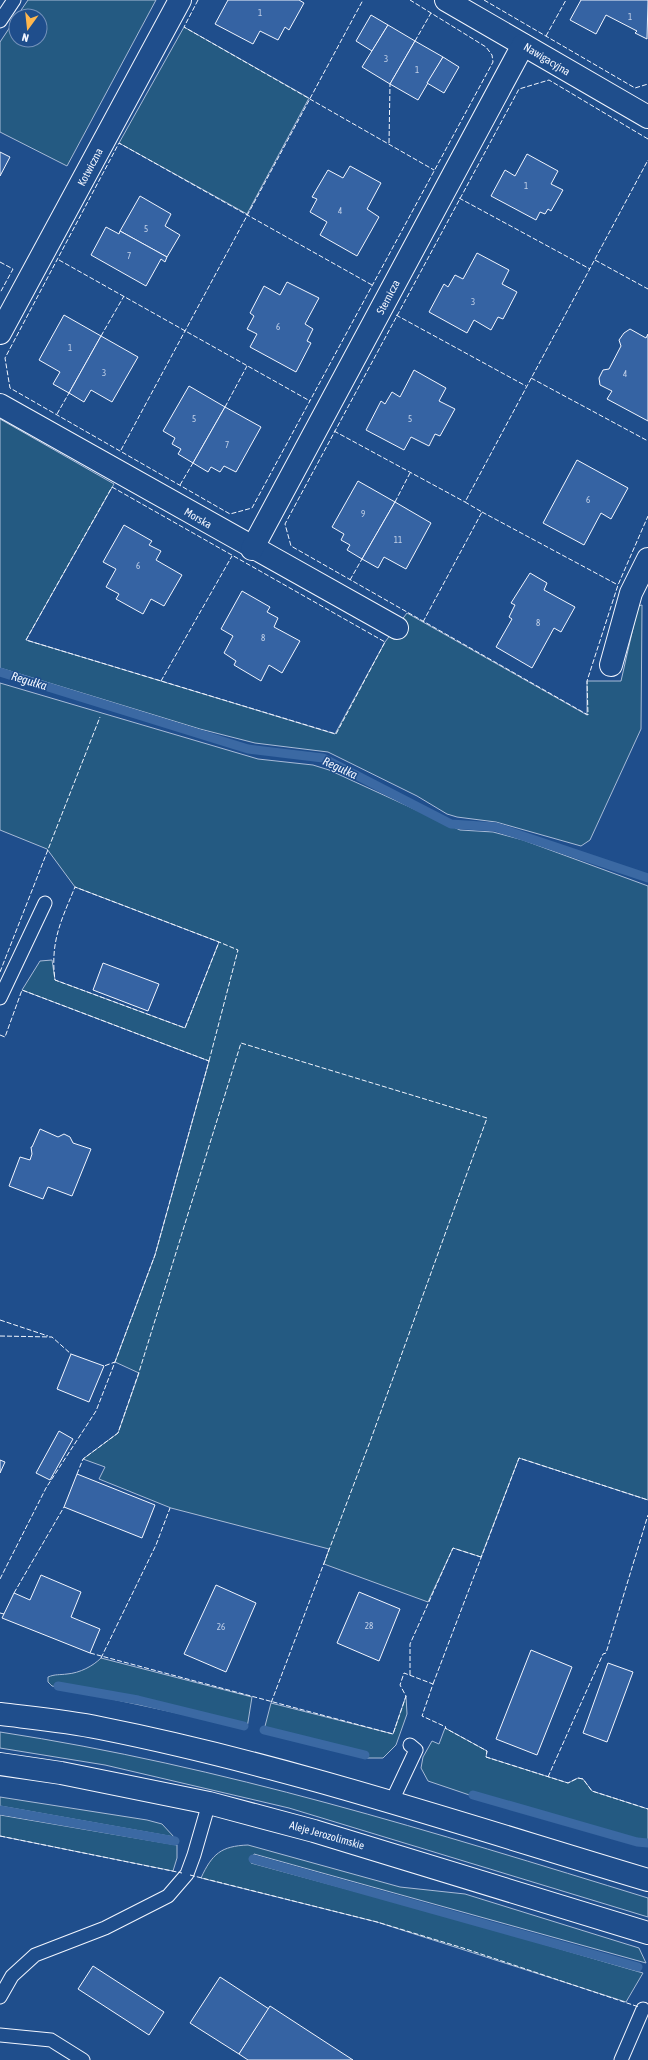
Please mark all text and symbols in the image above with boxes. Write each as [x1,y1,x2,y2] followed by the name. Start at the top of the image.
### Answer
[8,8,48,48] north arrow
[258,8,262,18] house number: 1
[628,12,632,22] house number: 1
[21,31,30,44] text: N
[522,40,572,78] street label: Nawigacyjna
[384,54,388,64] house number: 3
[415,65,419,75] house number: 1
[75,146,105,188] street label: Kotwiczna
[524,181,528,191] house number: 1
[338,206,342,216] house number: 4
[144,224,148,234] house number: 5
[127,251,131,261] house number: 7
[374,278,402,316] street label: Sternicza
[471,297,475,307] house number: 3
[276,322,280,332] house number: 6
[68,343,72,353] house number: 1
[102,368,106,378] house number: 3
[623,369,627,379] house number: 4
[192,414,196,424] house number: 5
[408,414,412,424] house number: 5
[225,440,229,450] house number: 7
[586,495,590,505] house number: 6
[182,505,214,531] street label: Morska
[361,509,365,519] house number: 9
[394,535,402,545] house number: 11
[136,561,140,571] house number: 6
[536,618,540,628] house number: 8
[261,633,265,643] house number: 8
[10,669,49,693] water label: Regułka
[321,754,360,782] water label: Regułka
[365,1621,373,1631] house number: 28
[217,1622,225,1632] house number: 26
[288,1819,366,1851] street label: Aleje Jerozolimskie

